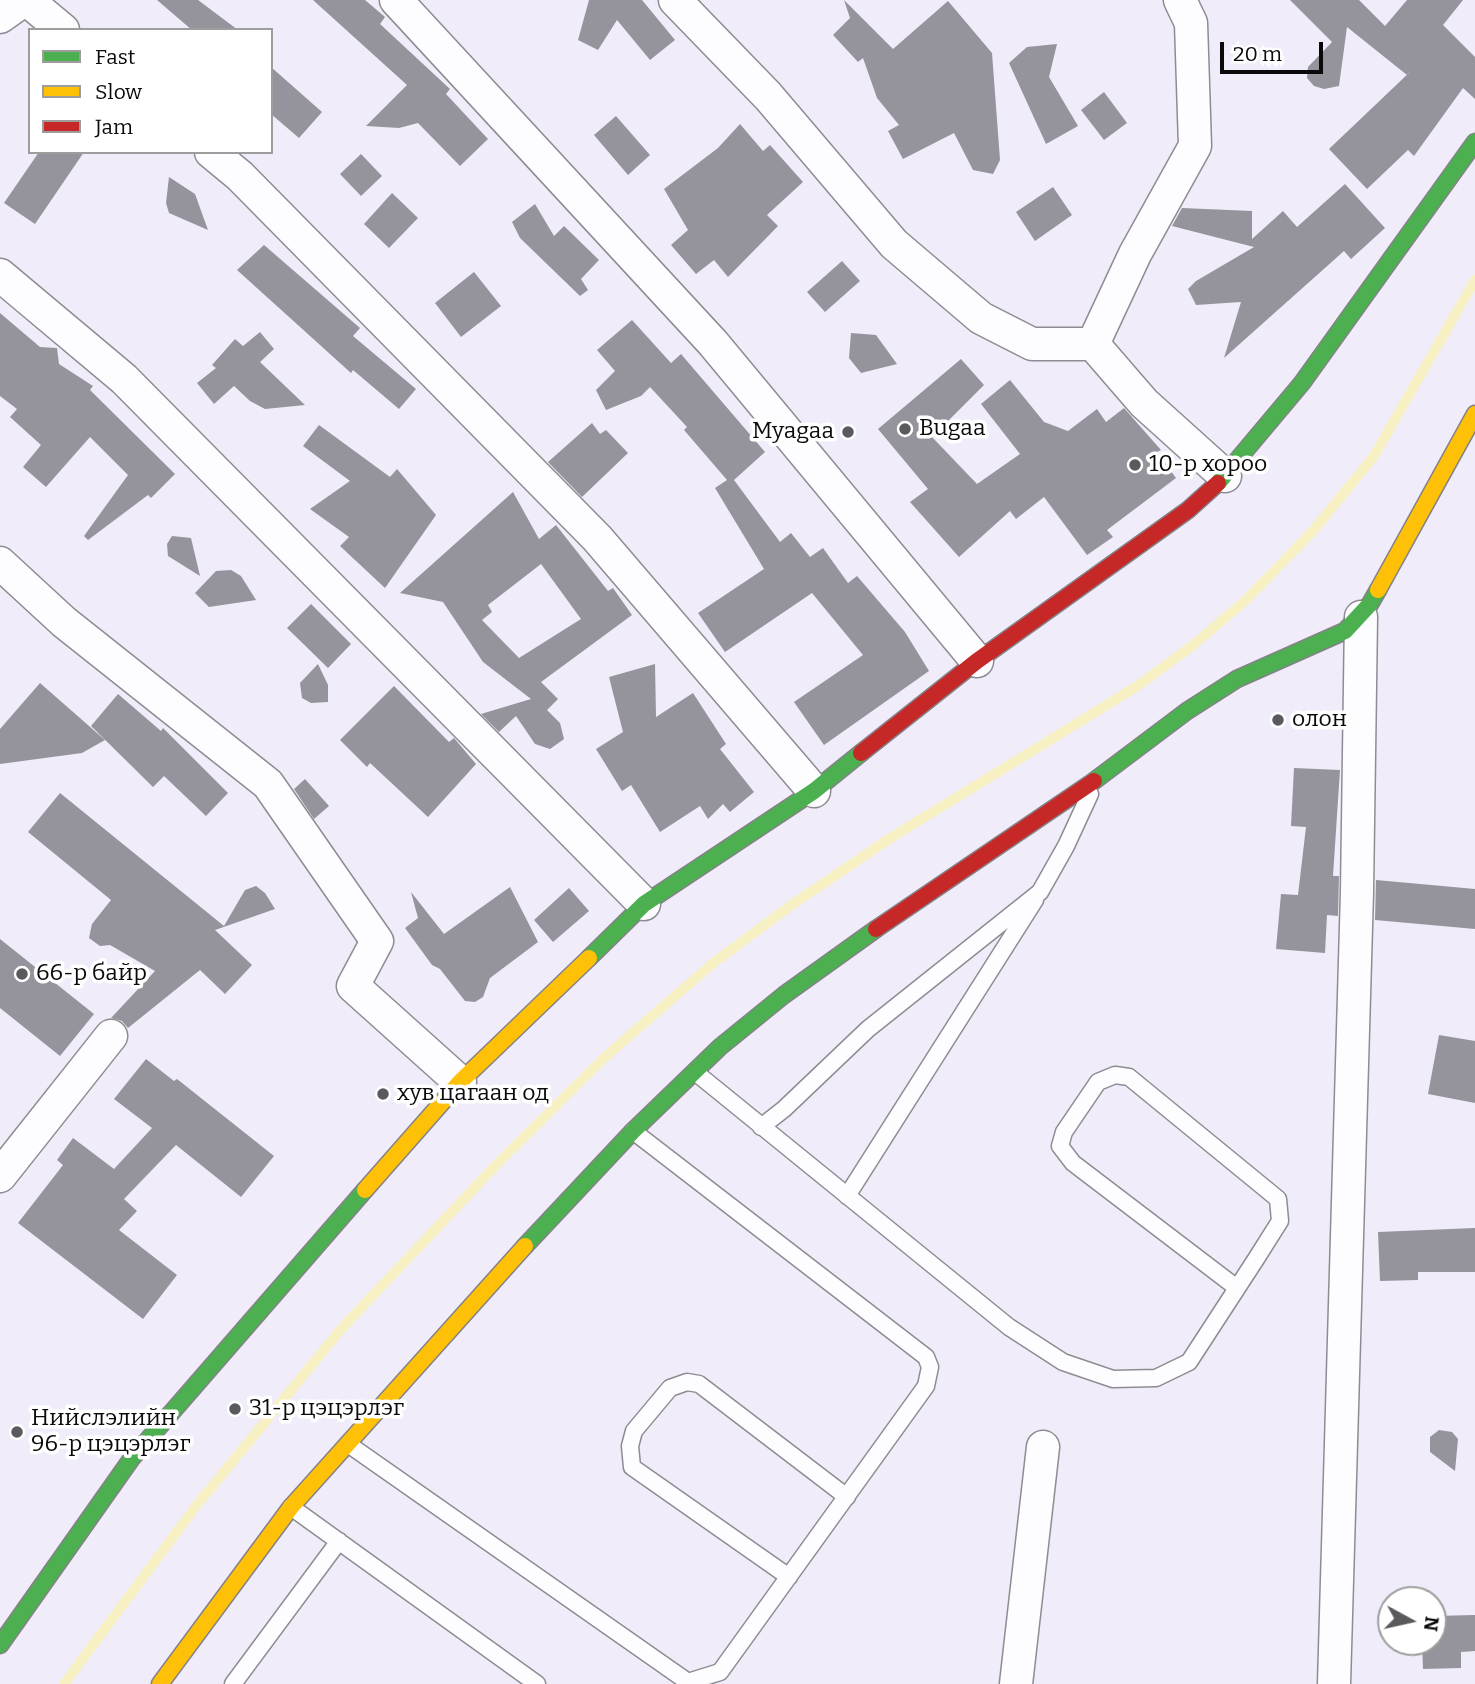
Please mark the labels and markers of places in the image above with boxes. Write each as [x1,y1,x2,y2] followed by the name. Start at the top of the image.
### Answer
[919,415,985,443] place label: Bugaa
[752,418,834,446] place label: Myagaa
[897,421,913,437] marker: Bugaa
[840,424,856,440] marker: Myagaa
[1149,451,1267,479] place label: 10-р хороо
[1127,457,1143,473] marker: 10-р хороо
[1292,706,1347,734] place label: олон
[1270,712,1286,728] marker: олон
[36,960,147,988] place label: 66-р байр
[14,966,30,982] marker: 66-р байр
[397,1080,549,1108] place label: хув цагаан од
[375,1086,391,1102] marker: хув цагаан од
[249,1395,404,1423] place label: 31-р цэцэрлэг
[227,1401,243,1417] marker: 31-р цэцэрлэг
[31,1405,190,1459] place label: Нийслэлийн 96-р цэцэрлэг
[9,1424,25,1440] marker: Нийслэлийн 96-р цэцэрлэг

